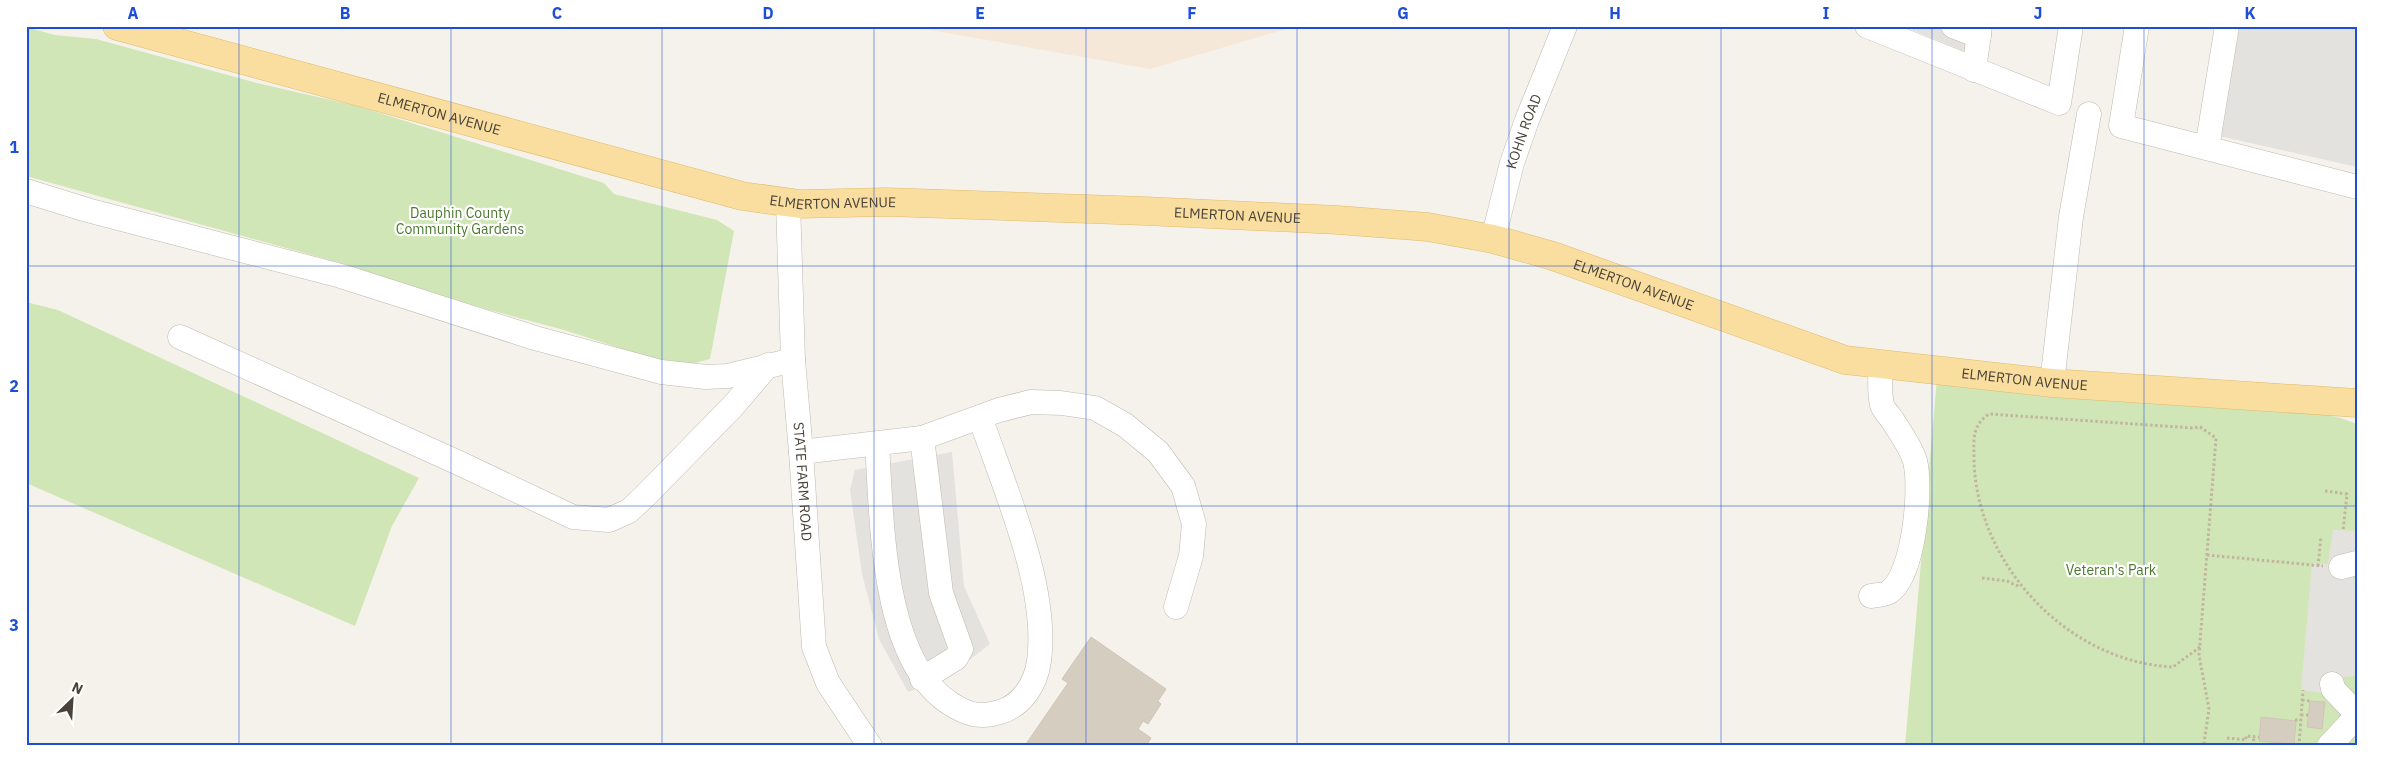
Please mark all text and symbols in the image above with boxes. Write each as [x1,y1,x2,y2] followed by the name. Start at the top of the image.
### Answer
[128,3,139,23] text: A
[340,3,351,23] text: B
[552,3,562,23] text: C
[762,3,774,23] text: D
[975,3,985,23] text: E
[1187,3,1197,23] text: F
[1397,3,1409,23] text: G
[1609,3,1621,23] text: H
[1823,3,1830,23] text: I
[2034,3,2042,23] text: J
[2244,3,2256,23] text: K
[376,88,503,139] street label: ELMERTON AVENUE
[1502,91,1546,171] street label: KOHN ROAD
[9,137,19,157] text: 1
[768,191,896,213] street label: ELMERTON AVENUE
[1174,203,1301,227] street label: ELMERTON AVENUE
[396,204,524,238] park label: Dauphin County Community Gardens
[1571,255,1696,314] street label: ELMERTON AVENUE
[1960,364,2088,394] street label: ELMERTON AVENUE
[9,376,19,396] text: 2
[789,421,816,542] street label: STATE FARM ROAD
[2066,561,2157,579] park label: Veteran's Park
[9,615,19,635] text: 3
[48,674,98,724] north arrow
[69,678,86,699] text: N

